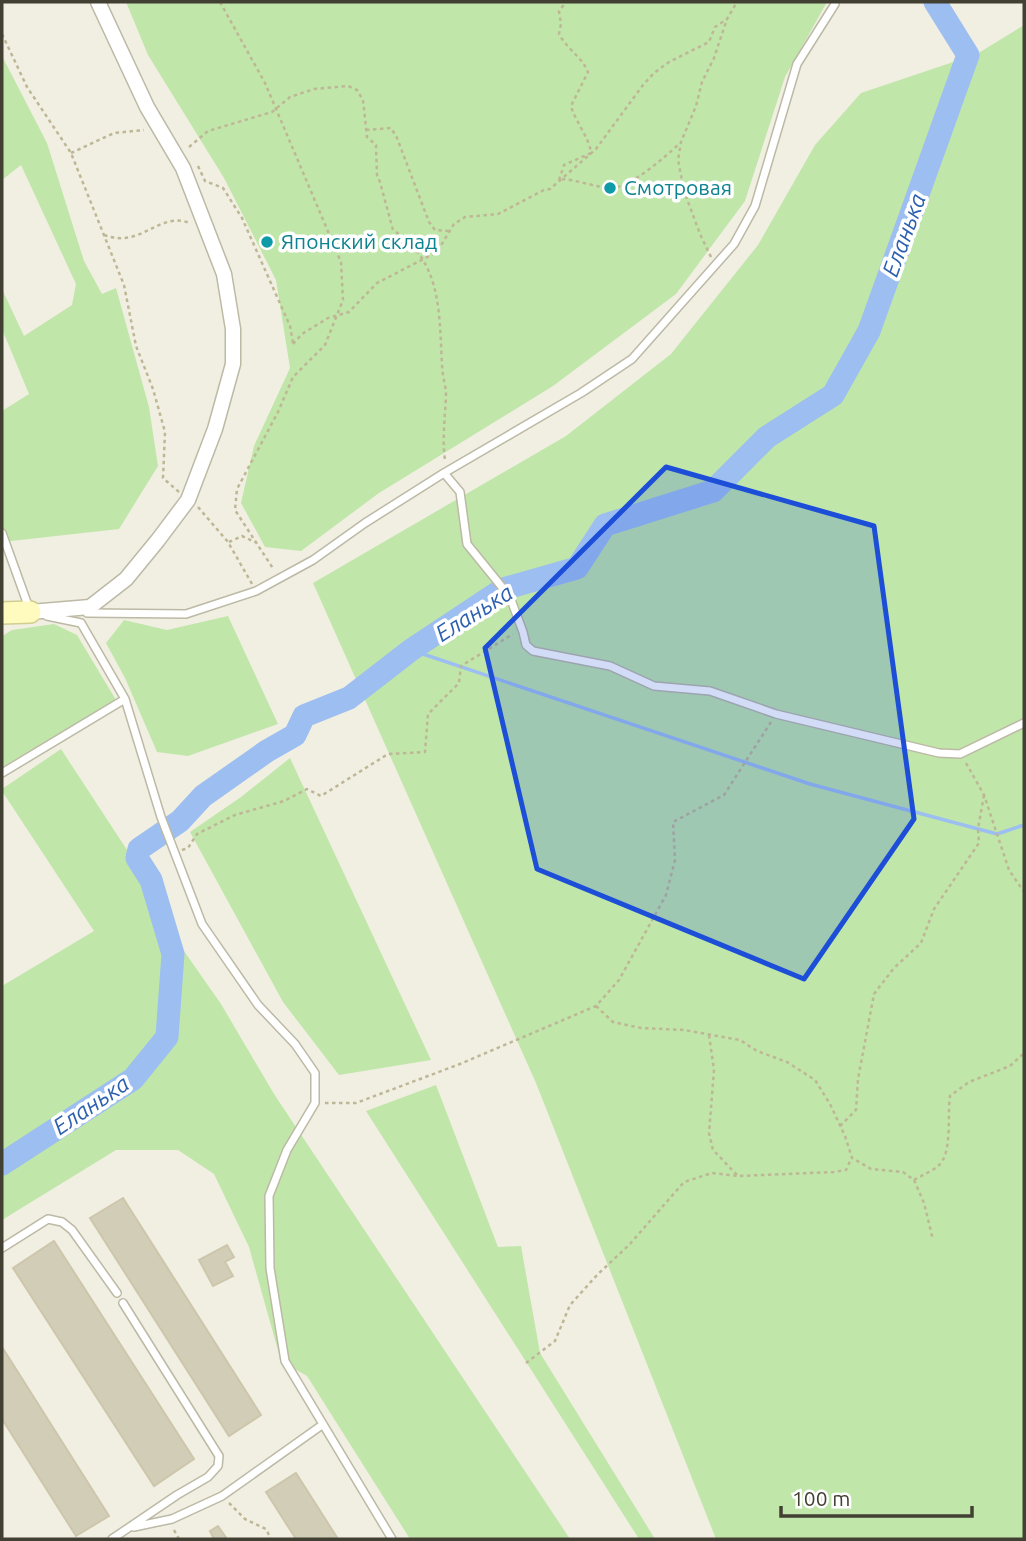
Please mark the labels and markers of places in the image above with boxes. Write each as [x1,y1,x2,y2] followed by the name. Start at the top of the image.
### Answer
[624,175,732,199] place label: Смотровая
[602,180,618,196] marker: Смотровая
[281,229,437,253] place label: Японский склад
[259,234,275,250] marker: Японский склад

